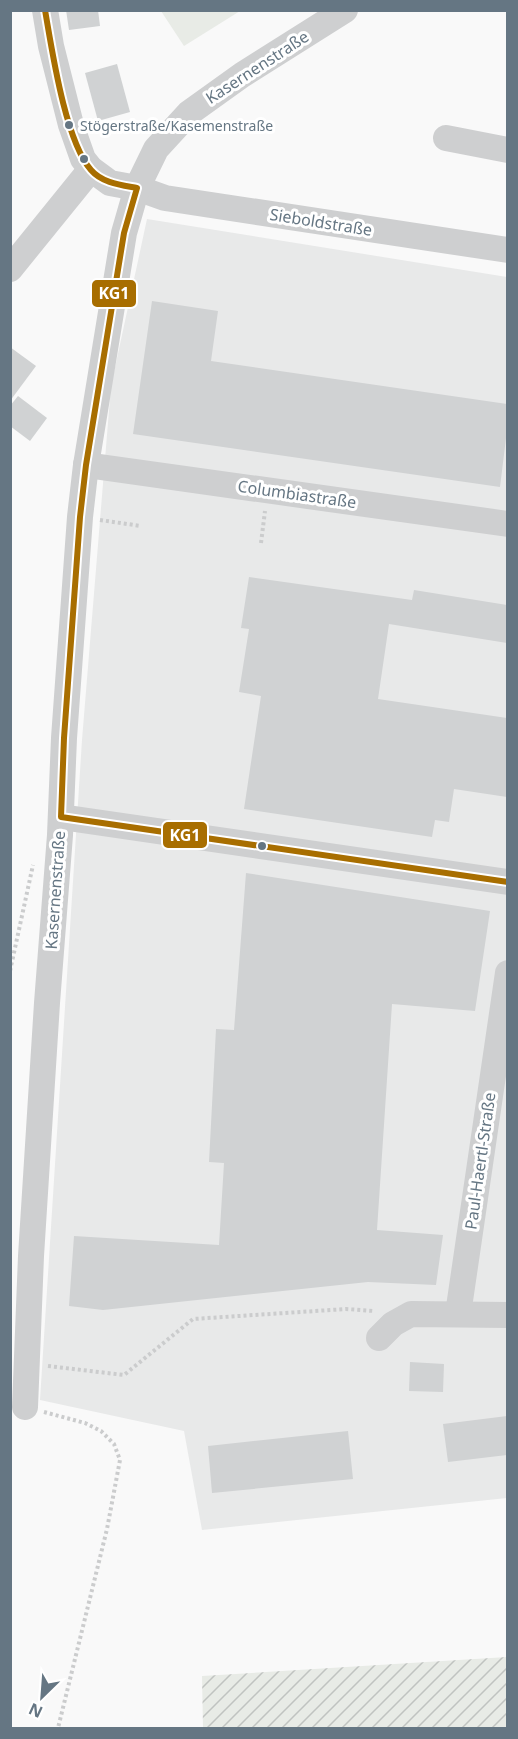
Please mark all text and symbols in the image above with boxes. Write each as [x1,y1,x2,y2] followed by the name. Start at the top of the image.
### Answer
[201,25,313,109] street label: Kasernenstraße
[80,116,273,135] place label: Stögerstraße/Kasemenstraße
[63,119,75,131] marker: Stögerstraße/Kasemenstraße
[78,153,90,165] unlabelled marker
[268,203,374,241] street label: Sieboldstraße
[91,279,137,308] line badge: KG1
[98,282,130,304] text: KG1
[236,475,358,513] street label: Columbiastraße
[162,821,208,849] line badge: KG1
[169,824,201,846] text: KG1
[40,830,70,950] street label: Kasernenstraße
[256,840,268,852] unlabelled marker
[459,1091,501,1231] street label: Paul-Haertl-Straße
[12,1667,72,1727] north arrow
[25,1698,46,1723] text: N

